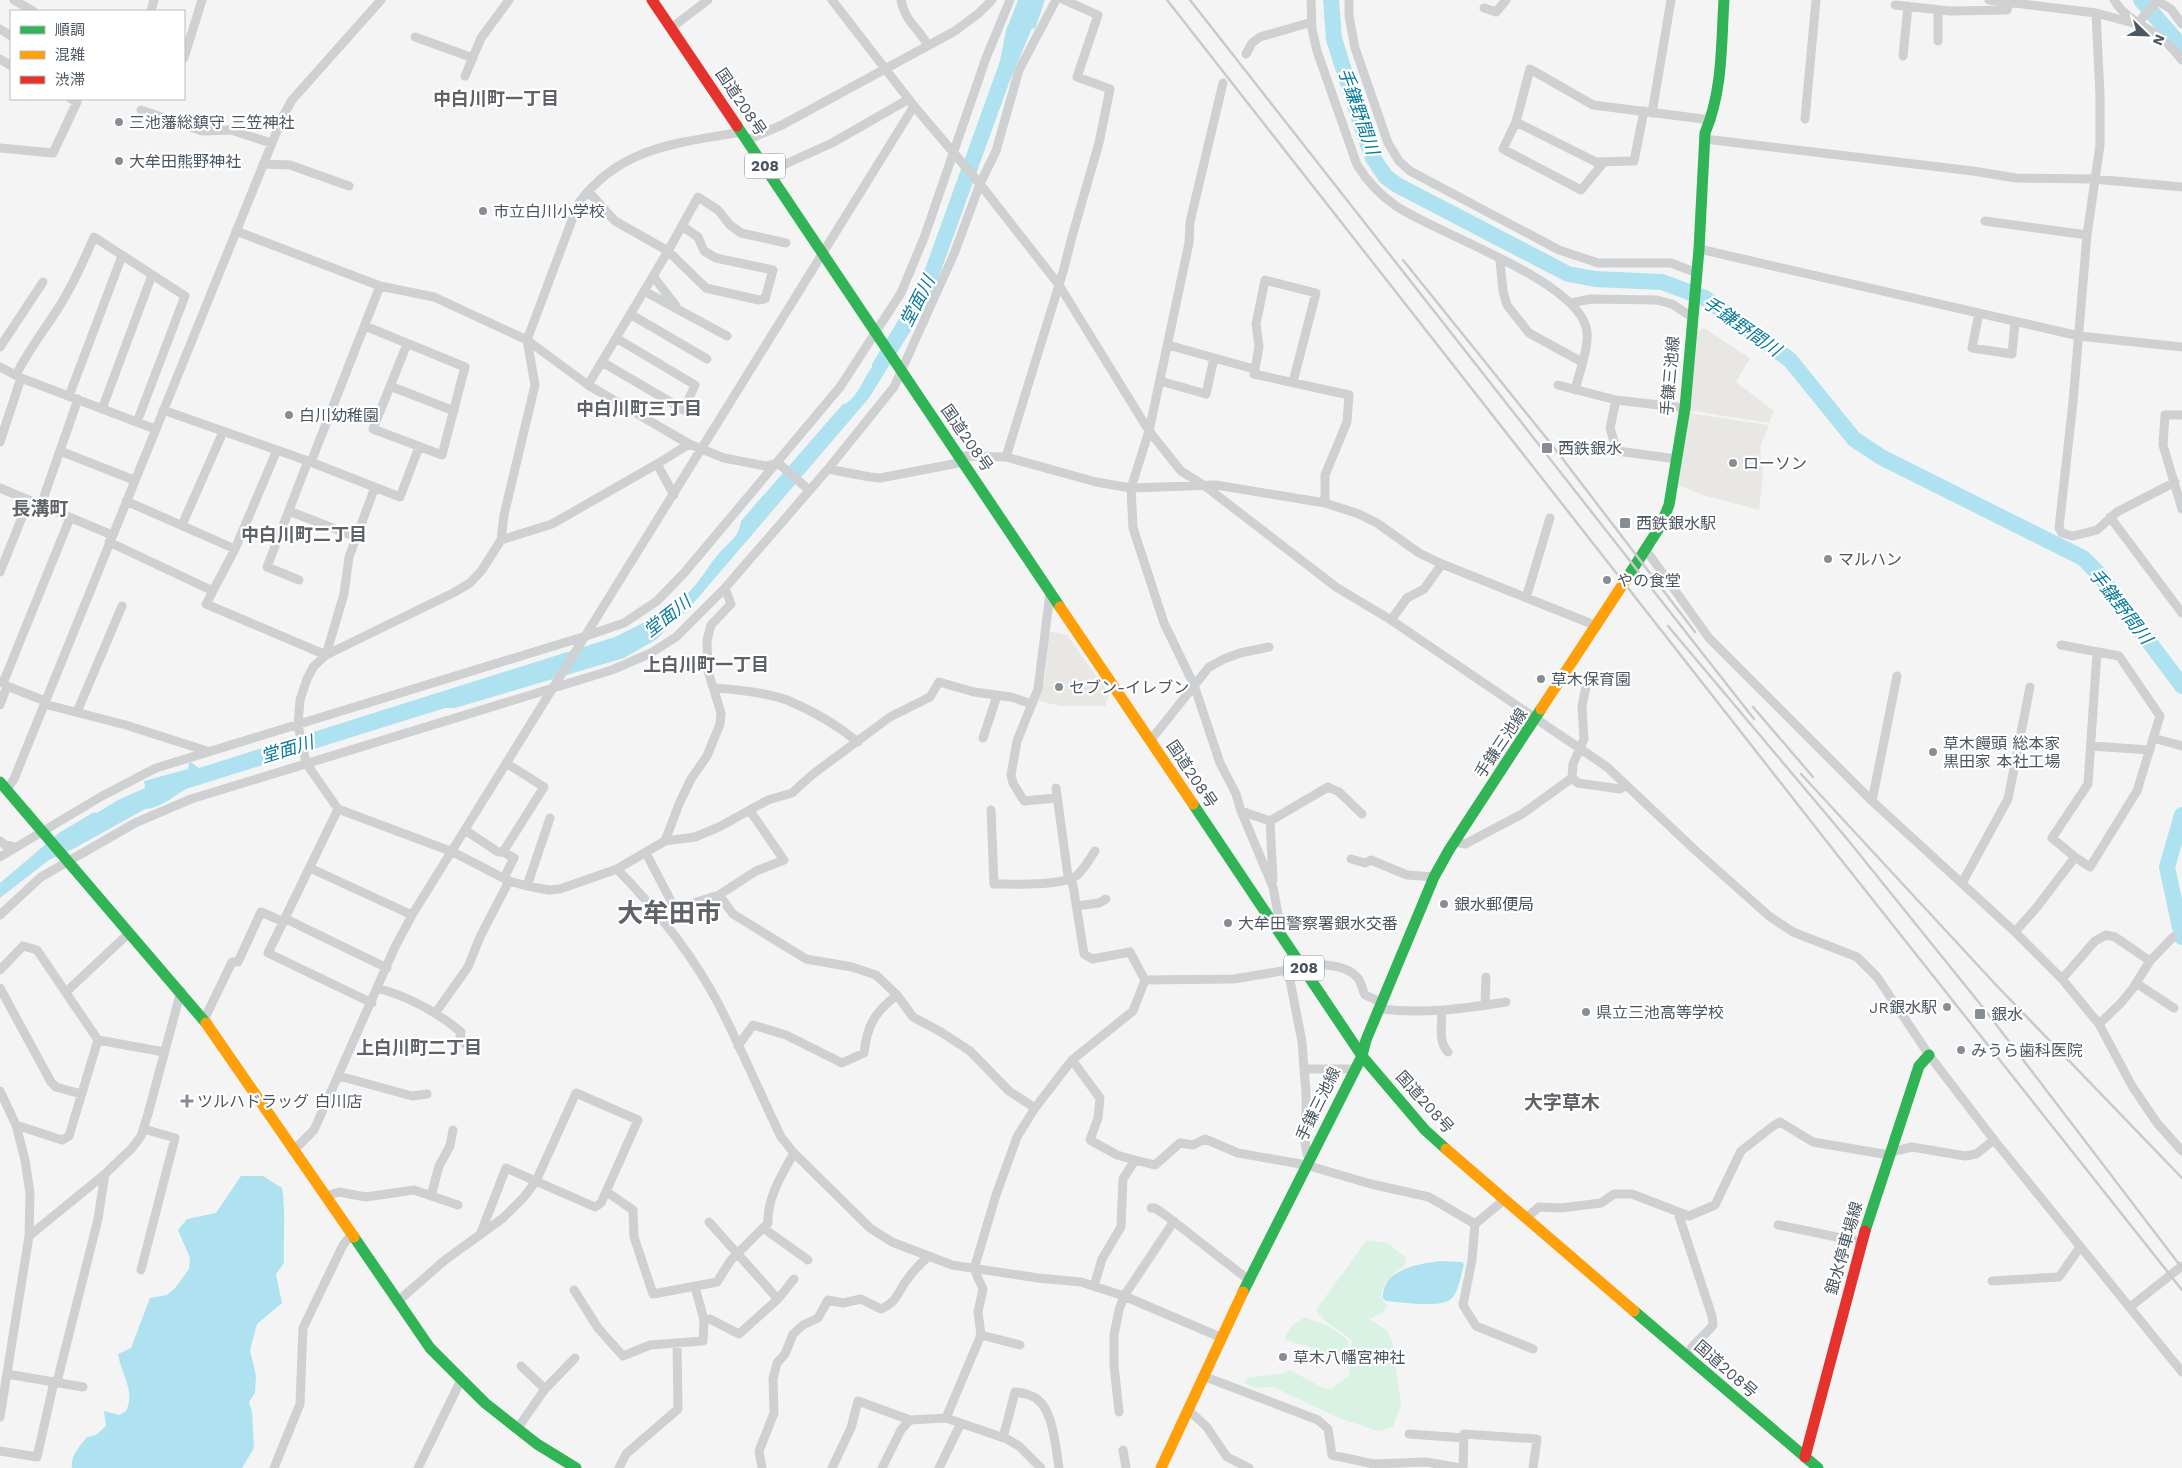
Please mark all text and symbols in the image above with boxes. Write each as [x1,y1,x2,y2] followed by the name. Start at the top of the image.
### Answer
[10,10,185,100] legend
[2122,10,2172,60] north arrow
[55,21,85,39] text: 順調
[2150,32,2168,48] text: N
[55,46,85,64] text: 混雑
[712,65,770,139] street label: 国道208号
[1334,65,1384,159] water label: 手鎌野間川
[55,71,85,89] text: 渋滞
[433,88,559,109] district label: 中白川町一丁目
[129,113,294,132] place label: 三池藩総鎮守 三笠神社
[113,116,125,128] marker: 三池藩総鎮守 三笠神社
[129,152,241,171] place label: 大牟田熊野神社
[745,154,785,178] road number: 208
[113,155,125,167] marker: 大牟田熊野神社
[493,202,605,221] place label: 市立白川小学校
[477,205,489,217] marker: 市立白川小学校
[895,270,940,330] water label: 堂面川
[1699,292,1787,362] water label: 手鎌野間川
[1657,335,1683,417] street label: 手鎌三池線
[576,398,702,419] district label: 中白川町三丁目
[937,401,997,475] street label: 国道208号
[299,406,379,425] place label: 白川幼稚園
[283,409,295,421] marker: 白川幼稚園
[1558,439,1622,458] place label: 西鉄銀水
[1540,441,1554,455] marker: 西鉄銀水
[1743,454,1807,473] place label: ローソン
[1727,457,1739,469] marker: ローソン
[11,497,69,520] district label: 長溝町
[1636,514,1716,533] place label: 西鉄銀水駅
[1618,516,1632,530] marker: 西鉄銀水駅
[241,524,367,545] district label: 中白川町二丁目
[1838,550,1902,569] place label: マルハン
[1822,553,1834,565] marker: マルハン
[2085,564,2158,650] water label: 手鎌野間川
[1617,571,1681,590] place label: やの食堂
[1601,574,1613,586] marker: やの食堂
[639,590,696,641] water label: 堂面川
[643,654,769,675] district label: 上白川町一丁目
[1551,670,1631,689] place label: 草木保育園
[1535,673,1547,685] marker: 草木保育園
[1069,678,1189,697] place label: セブン-イレブン
[1053,681,1065,693] marker: セブン-イレブン
[1471,705,1531,781] street label: 手鎌三池線
[258,730,318,767] water label: 堂面川
[1943,734,2060,771] place label: 草木饅頭 総本家 黒田家 本社工場
[1163,737,1221,811] street label: 国道208号
[1927,746,1939,758] marker: 草木饅頭 総本家 黒田家 本社工場
[1454,895,1534,914] place label: 銀水郵便局
[617,898,721,928] district label: 大牟田市
[1438,898,1450,910] marker: 銀水郵便局
[1238,914,1398,933] place label: 大牟田警察署銀水交番
[1222,917,1234,929] marker: 大牟田警察署銀水交番
[1284,956,1324,980] road number: 208
[1869,998,1937,1017] place label: JR銀水駅
[1941,1001,1953,1013] marker: JR銀水駅
[1596,1003,1724,1022] place label: 県立三池高等学校
[1991,1005,2023,1024] place label: 銀水
[1580,1006,1592,1018] marker: 県立三池高等学校
[1973,1007,1987,1021] marker: 銀水
[356,1037,482,1058] district label: 上白川町二丁目
[1971,1041,2083,1060] place label: みうら歯科医院
[1955,1044,1967,1056] marker: みうら歯科医院
[1292,1064,1344,1144] street label: 手鎌三池線
[1392,1067,1458,1137] street label: 国道208号
[1524,1091,1600,1114] district label: 大字草木
[197,1092,362,1111] place label: ツルハドラッグ 白川店
[181,1095,193,1107] marker: ツルハドラッグ 白川店
[1822,1199,1866,1297] street label: 銀水停車場線
[1691,1337,1761,1401] street label: 国道208号
[1293,1348,1405,1367] place label: 草木八幡宮神社
[1277,1351,1289,1363] marker: 草木八幡宮神社

